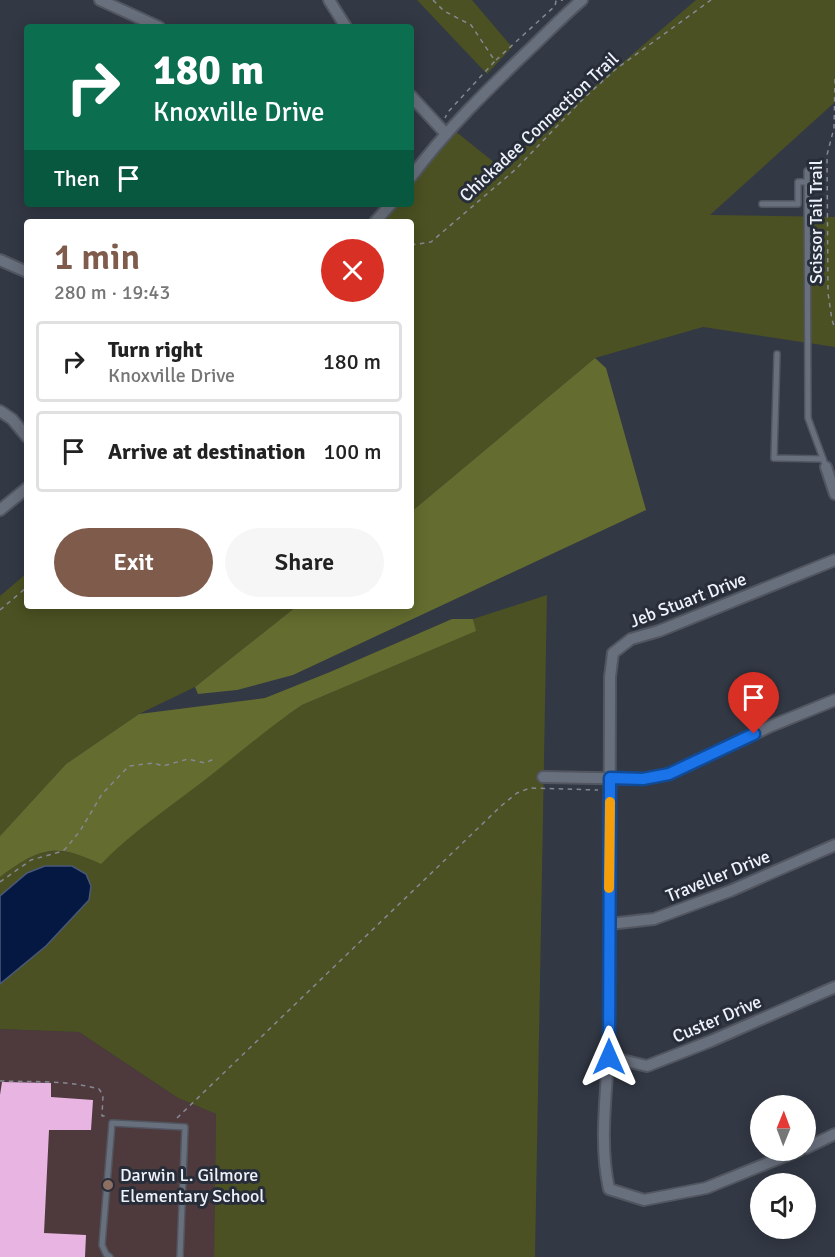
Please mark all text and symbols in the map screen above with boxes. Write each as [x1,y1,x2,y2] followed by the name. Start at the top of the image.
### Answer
[153,45,264,96] text: 180 m
[54,48,132,126] icon: right
[455,48,623,206] street label: Chickadee Connection Trail
[153,96,324,129] text: Knoxville Drive
[805,160,827,284] street label: Scissor Tail Trail
[112,162,145,195] icon: arrive
[54,165,100,192] text: Then
[54,235,140,280] text: 1 min
[321,239,384,302] button: close
[54,280,170,305] text: 280 m · 19:43
[108,336,203,363] text: Turn right
[57,345,90,378] icon: right
[323,348,381,375] text: 180 m
[108,363,235,388] text: Knoxville Drive
[57,435,90,468] icon: arrive
[108,438,305,465] text: Arrive at destination
[323,438,382,465] text: 100 m
[54,528,213,597] button: Exit
[225,528,384,597] button: Share
[626,568,750,632] street label: Jeb Stuart Drive
[728,672,779,734] pin
[737,681,770,714] icon: arrive
[663,845,773,907] street label: Traveller Drive
[669,990,765,1048] street label: Custer Drive
[577,1025,641,1089] position arrow
[750,1095,816,1161] north arrow
[750,1095,816,1239] map controls
[120,1164,265,1207] place label: Darwin L. Gilmore Elementary School
[750,1173,816,1239] button: sound
[101,1178,115,1192] marker: Darwin L. Gilmore Elementary School

